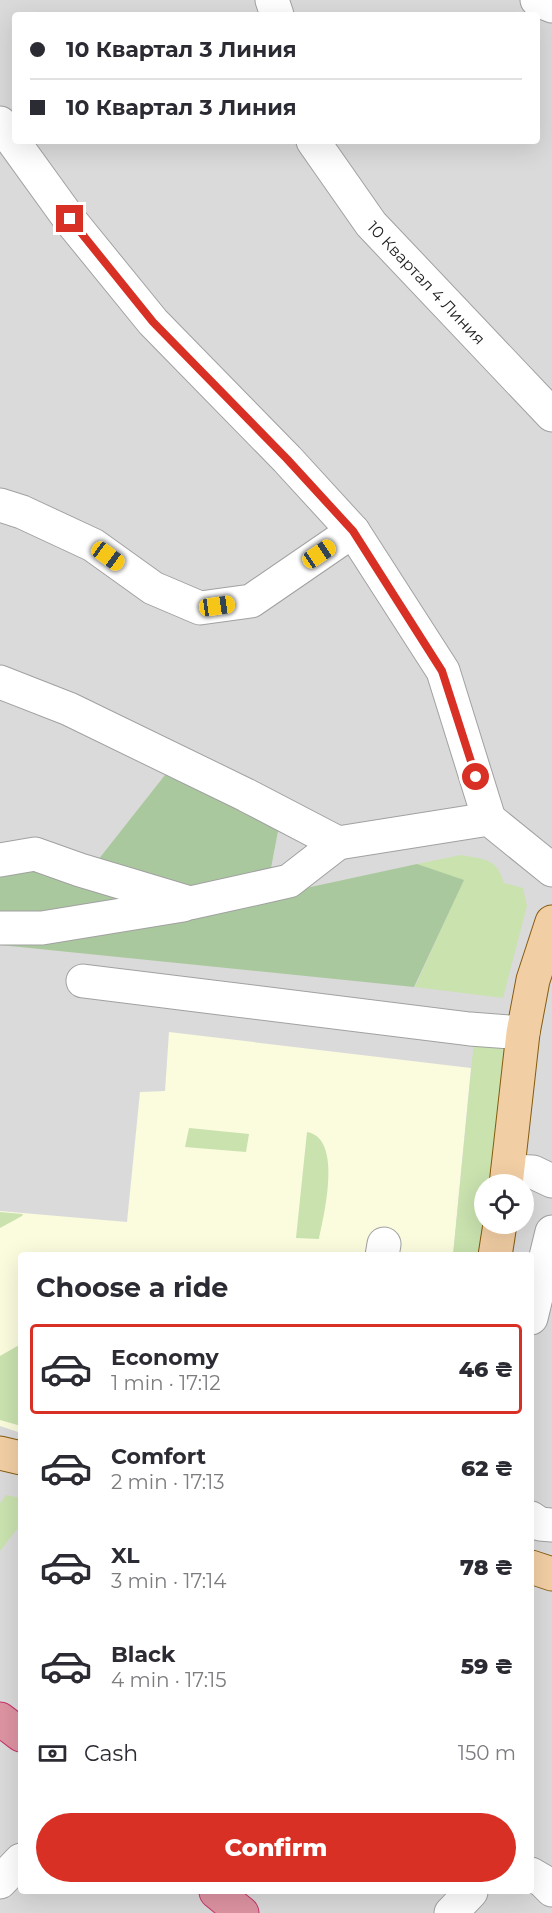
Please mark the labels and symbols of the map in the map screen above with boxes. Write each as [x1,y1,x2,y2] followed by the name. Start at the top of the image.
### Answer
[56,205,83,232] route end
[364,217,489,348] street label: 10 Квартал 4 Линия
[299,536,339,572] car
[88,538,128,574] car
[198,595,236,617] car
[462,763,489,790] route start

